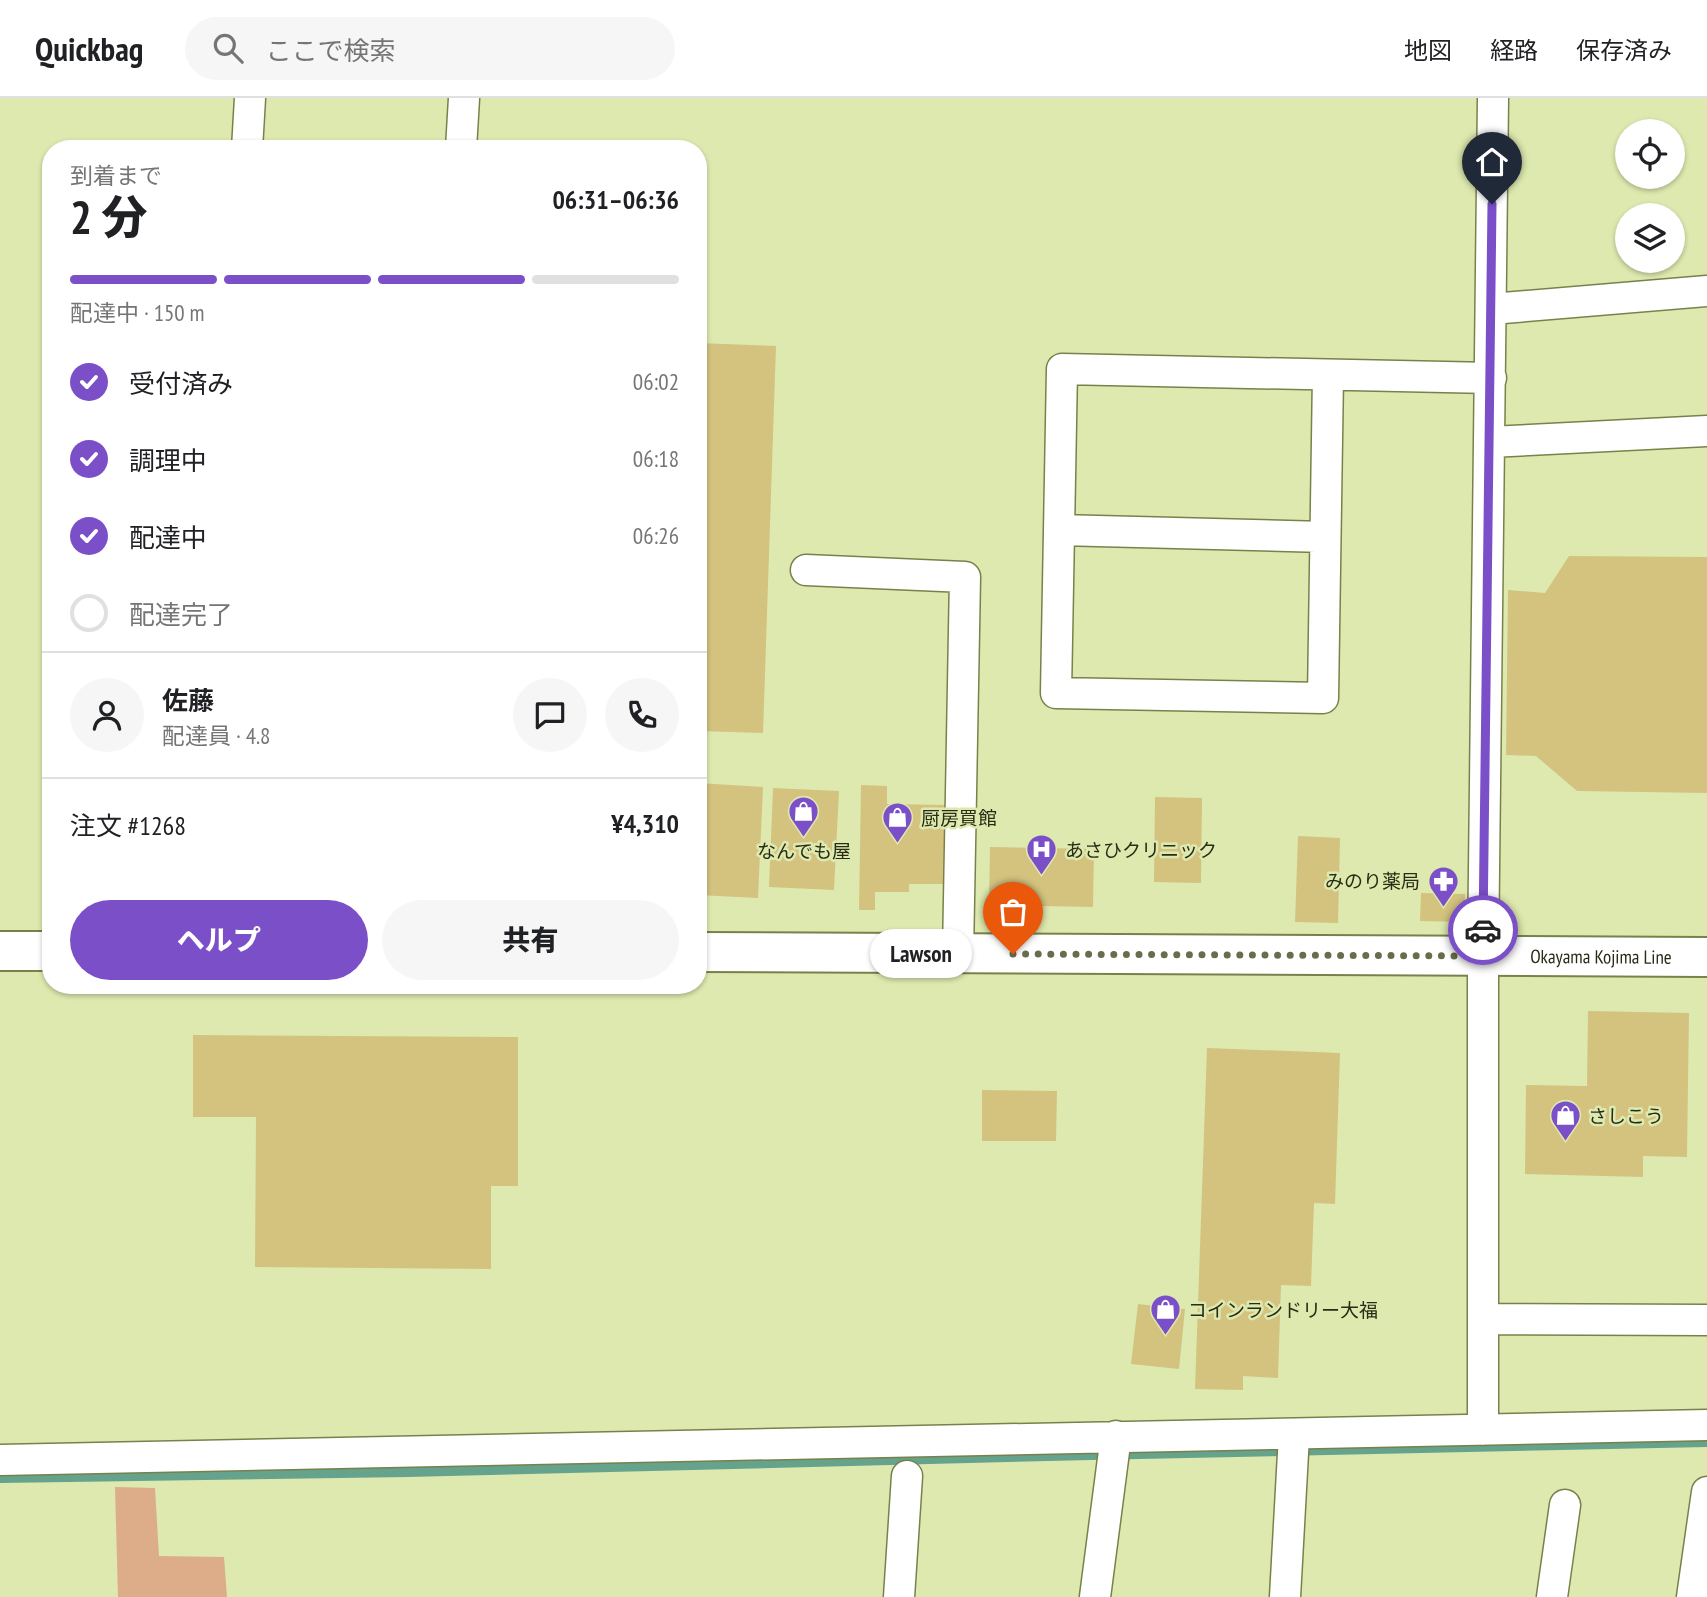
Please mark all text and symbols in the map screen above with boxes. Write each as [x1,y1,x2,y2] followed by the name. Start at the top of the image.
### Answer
[185,17,675,80] search box
[35,27,143,70] text: Quickbag
[209,29,247,67] icon: search
[265,34,395,67] text: ここで検索
[1404,35,1452,66] text: 地図
[1490,35,1538,66] text: 経路
[1576,35,1672,66] text: 保存済み
[1615,119,1685,273] map controls
[1615,119,1685,189] button: locate
[1462,132,1522,204] pin
[1473,143,1511,181] icon: home
[70,161,162,190] text: 到着まで
[552,183,679,216] text: 06:31–06:36
[70,187,147,247] text: 2 分
[1615,203,1685,273] button: layers
[70,298,205,327] text: 配達中 · 150 m
[70,363,108,401] icon: check
[129,367,233,400] text: 受付済み
[633,367,679,396] text: 06:02
[70,440,108,478] icon: check
[129,444,207,477] text: 調理中
[633,444,679,473] text: 06:18
[70,517,108,555] icon: check
[129,521,207,554] text: 配達中
[633,521,679,550] text: 06:26
[129,598,233,631] text: 配達完了
[70,678,144,752] button: person
[513,678,587,752] button: chat
[605,678,679,752] button: phone
[162,684,214,717] text: 佐藤
[162,721,270,750] text: 配達員 · 4.8
[787,795,821,839] shop icon: なんでも屋
[881,801,915,845] shop icon: 厨房買館
[921,806,997,830] place label: 厨房買館
[611,807,679,840] text: ¥4,310
[70,809,186,842] text: 注文 #1268
[1025,833,1059,877] hospital icon: あさひクリニック
[1065,838,1217,862] place label: あさひクリニック
[757,839,851,863] place label: なんでも屋
[1426,864,1460,908] pharmacy icon: みのり薬局
[1325,869,1420,893] place label: みのり薬局
[983,882,1043,954] pin
[994,893,1032,931] icon: bag
[1448,895,1518,965] courier
[70,900,368,980] button: ヘルプ
[382,900,679,980] button: 共有
[1464,911,1502,949] icon: car
[870,930,971,978] callout: Lawson
[890,939,952,968] text: Lawson
[1530,944,1672,969] street label: Okayama Kojima Line
[1548,1099,1582,1143] shop icon: さしこう
[1588,1104,1664,1128] place label: さしこう
[1148,1293,1182,1337] shop icon: コインランドリー大福
[1188,1298,1378,1322] place label: コインランドリー大福

